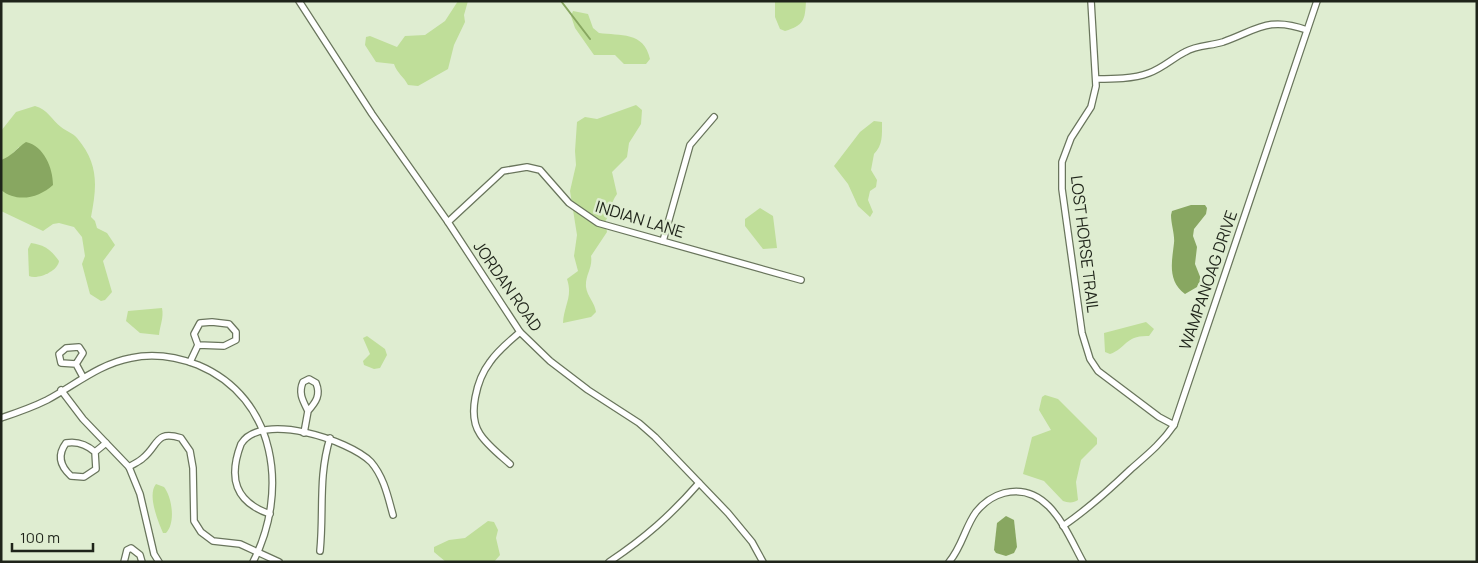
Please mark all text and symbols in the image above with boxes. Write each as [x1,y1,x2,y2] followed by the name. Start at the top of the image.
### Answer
[1066,174,1104,314] street label: LOST HORSE TRAIL
[593,195,687,243] street label: INDIAN LANE
[1174,207,1242,353] street label: WAMPANOAG DRIVE
[469,236,548,336] street label: JORDAN ROAD
[12,520,94,552] scale bar
[20,527,60,548] text: 100 m

